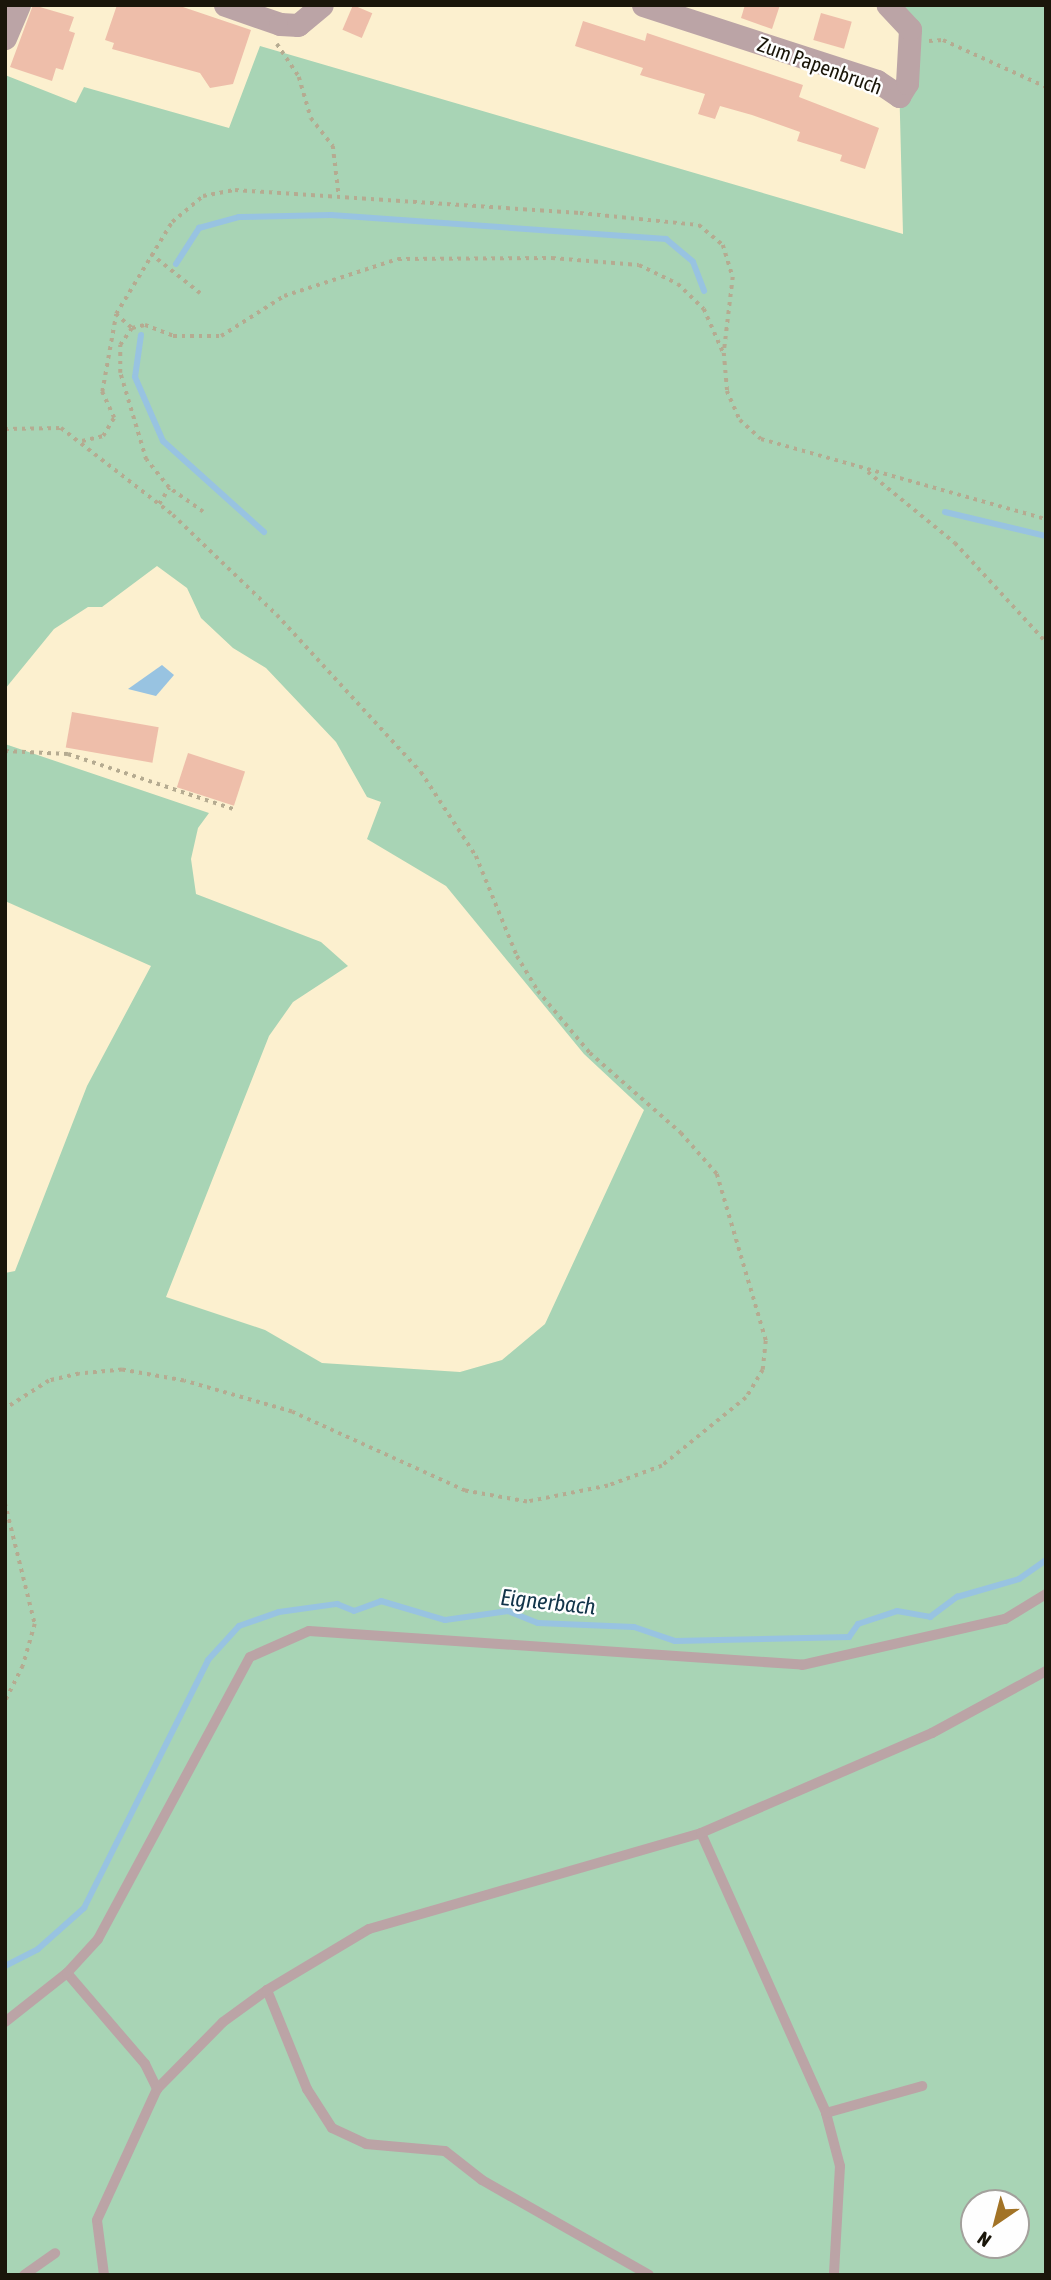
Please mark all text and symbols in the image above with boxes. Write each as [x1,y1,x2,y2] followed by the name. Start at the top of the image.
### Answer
[754,31,886,99] street label: Zum Papenbruch
[499,1583,597,1621] water label: Eignerbach
[960,2189,1030,2259] north arrow
[973,2227,995,2252] text: N

